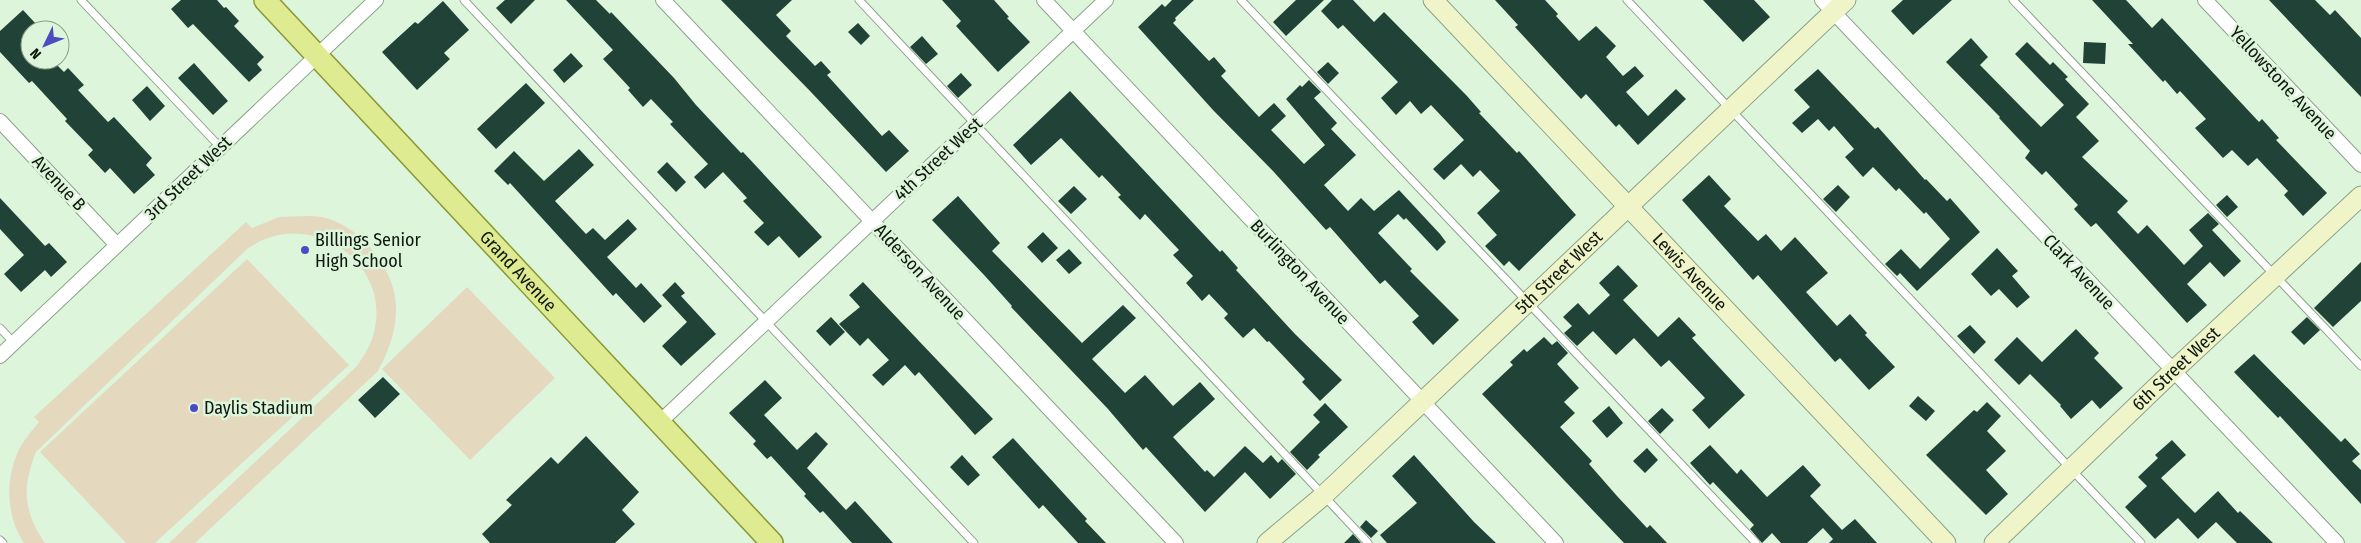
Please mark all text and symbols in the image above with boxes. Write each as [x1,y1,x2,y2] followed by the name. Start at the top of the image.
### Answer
[20,20,70,70] north arrow
[2225,22,2341,144] street label: Yellowstone Avenue
[27,45,45,62] text: N
[889,112,987,205] street label: 4th Street West
[140,131,236,225] street label: 3rd Street West
[28,151,90,216] street label: Avenue B
[1246,215,1354,329] street label: Burlington Avenue
[870,219,970,325] street label: Alderson Avenue
[475,226,561,316] street label: Grand Avenue
[1510,226,1607,319] street label: 5th Street West
[1648,228,1732,315] street label: Lewis Avenue
[315,229,421,272] place label: Billings Senior High School
[2038,230,2120,314] street label: Clark Avenue
[299,244,311,256] marker: Billings Senior High School
[2127,322,2225,415] street label: 6th Street West
[204,397,313,419] place label: Daylis Stadium
[188,402,200,414] marker: Daylis Stadium

